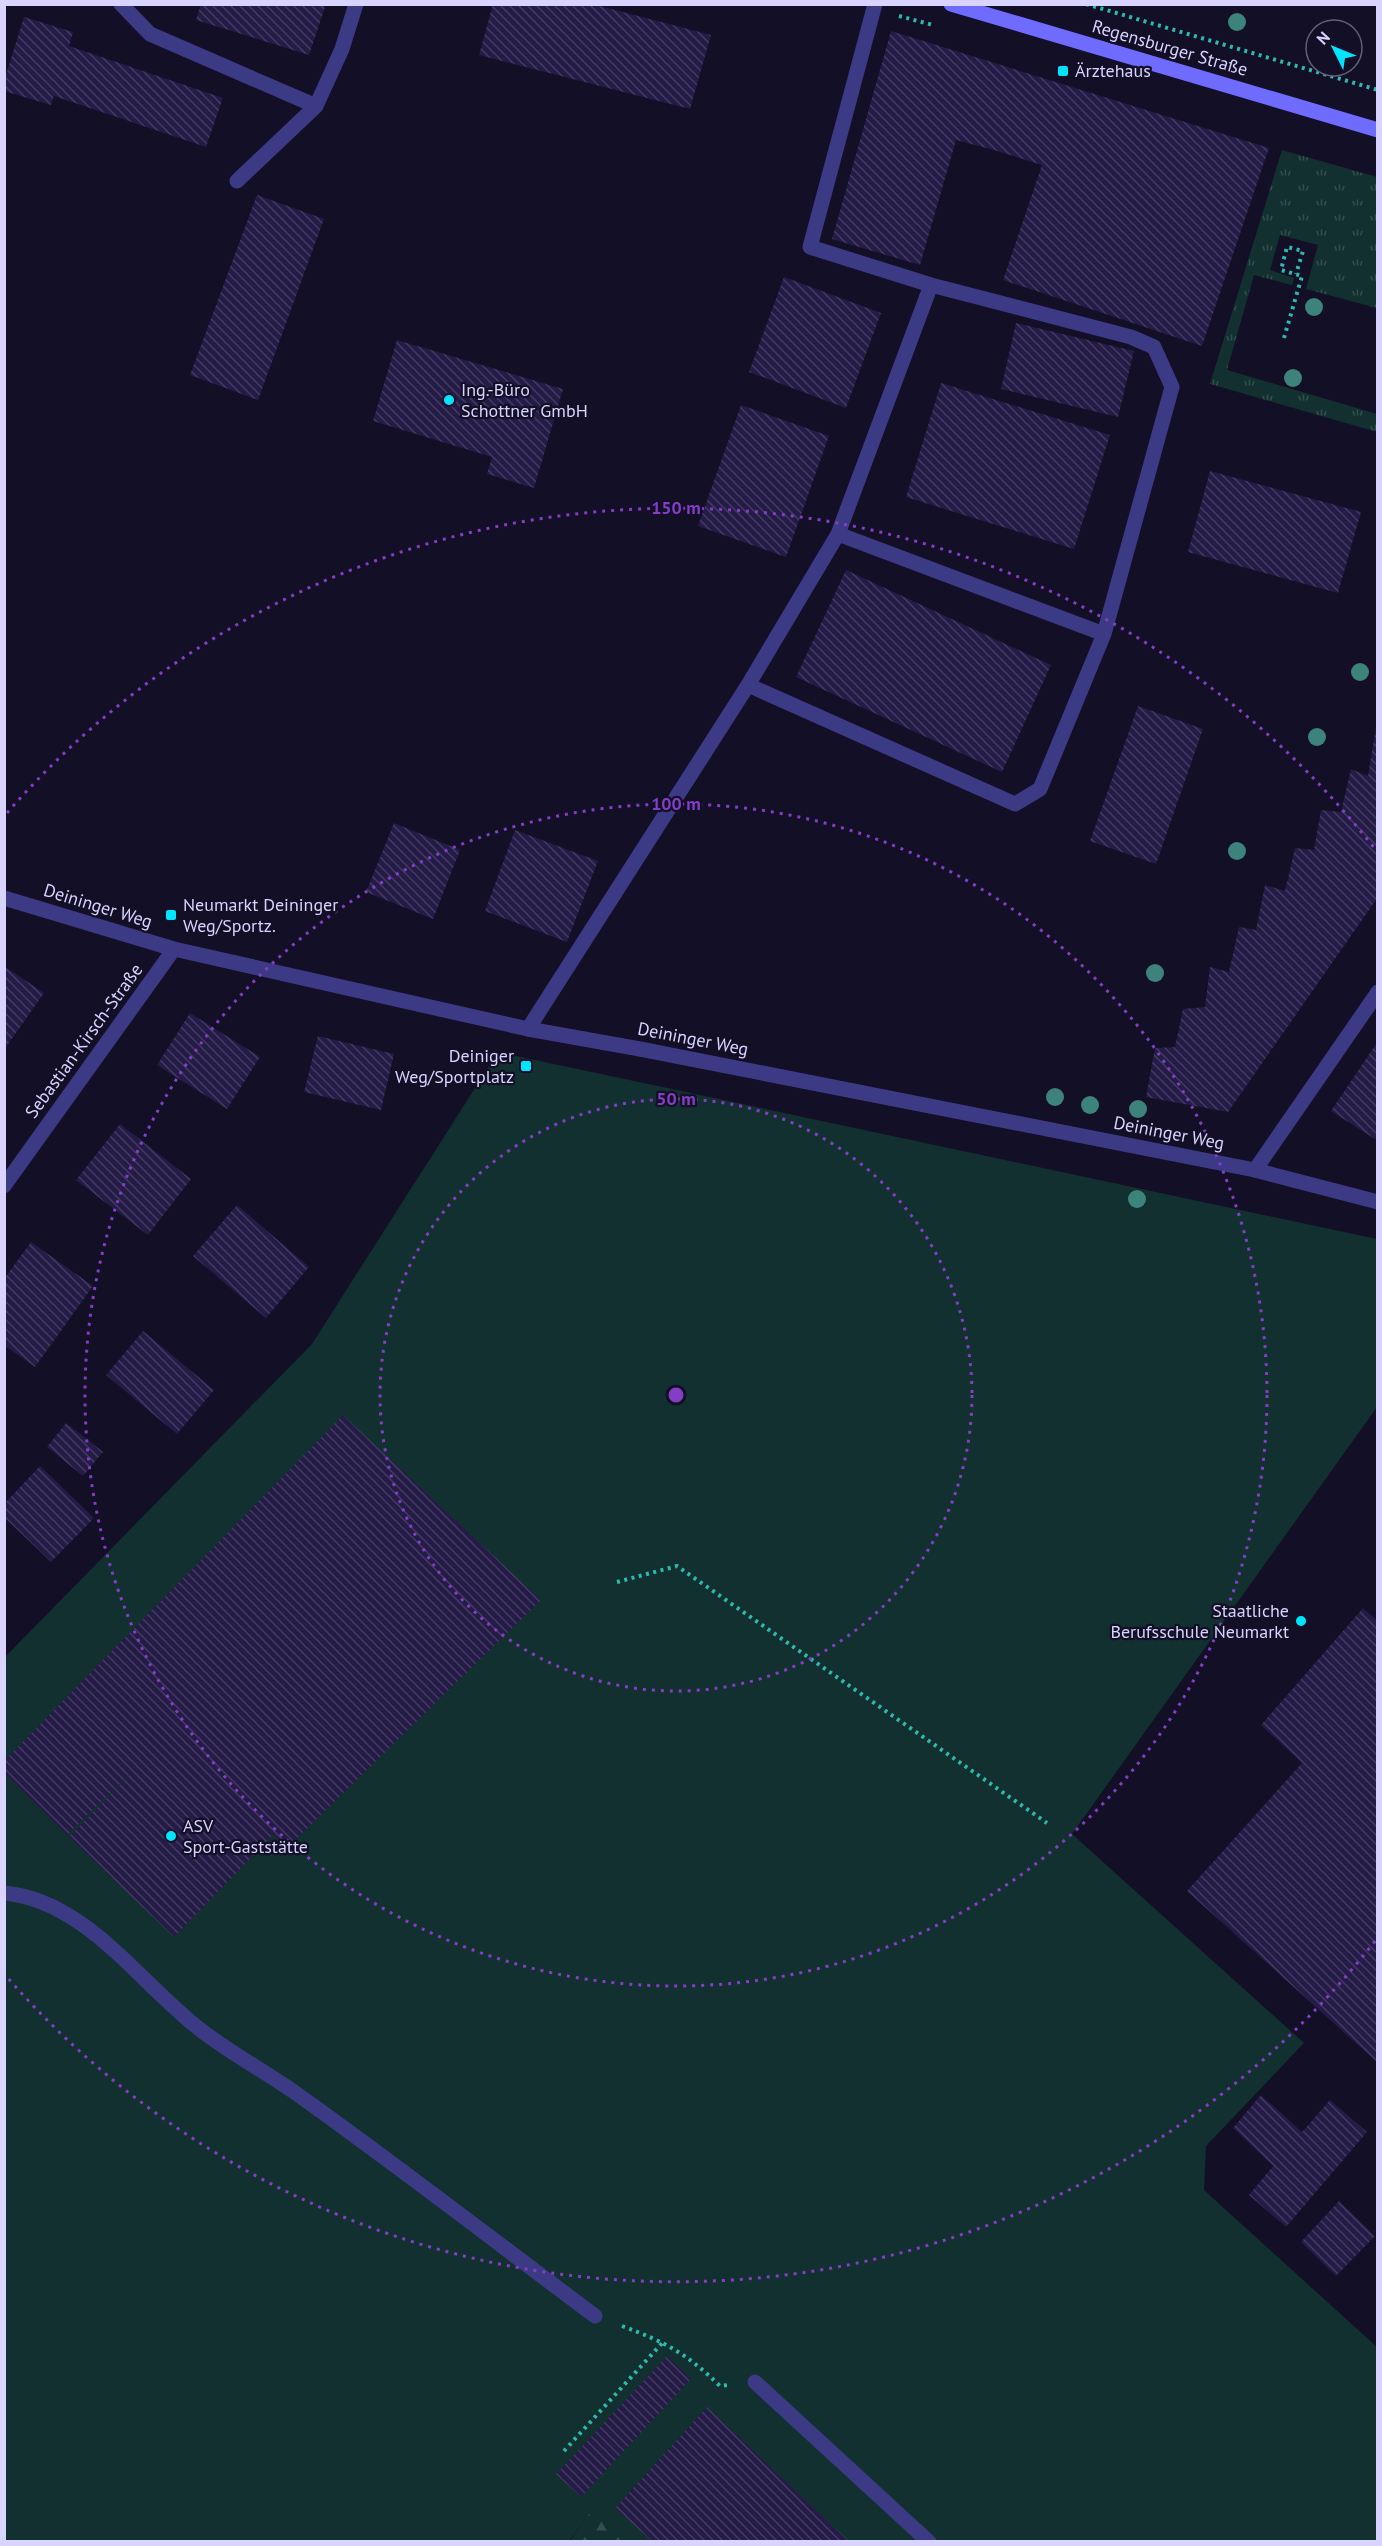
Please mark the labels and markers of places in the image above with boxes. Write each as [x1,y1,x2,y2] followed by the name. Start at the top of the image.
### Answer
[1075,59,1151,82] place label: Ärztehaus
[1056,64,1070,78] marker: Ärztehaus
[461,378,588,422] place label: Ing.-Büro Schottner GmbH
[442,393,456,407] marker: Ing.-Büro Schottner GmbH
[183,893,338,937] place label: Neumarkt Deininger Weg/Sportz.
[164,908,178,922] marker: Neumarkt Deininger Weg/Sportz.
[395,1044,514,1088] place label: Deiniger Weg/Sportplatz
[519,1059,533,1073] marker: Deiniger Weg/Sportplatz
[666,1385,686,1405] centre of rings
[1110,1599,1289,1643] place label: Staatliche Berufsschule Neumarkt
[1294,1614,1308,1628] marker: Staatliche Berufsschule Neumarkt
[183,1814,308,1858] place label: ASV Sport-Gaststätte
[164,1829,178,1843] marker: ASV Sport-Gaststätte

